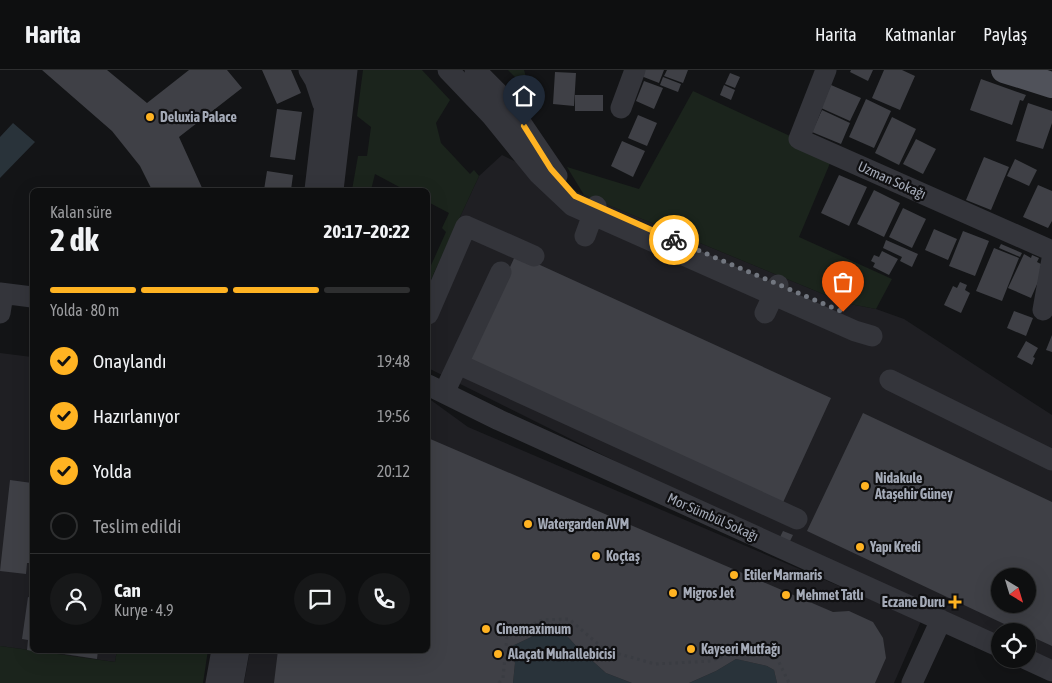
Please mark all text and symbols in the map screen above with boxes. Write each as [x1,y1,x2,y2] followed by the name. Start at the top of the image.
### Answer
[25,21,81,48] text: Harita
[815,24,857,45] text: Harita
[885,24,955,45] text: Katmanlar
[983,24,1027,45] text: Paylaş
[503,75,545,126] pin
[510,82,538,110] icon: home
[160,109,237,125] place label: Deluxia Palace
[144,111,156,123] marker: Deluxia Palace
[855,158,929,202] street label: Uzman Sokağı
[50,203,112,221] text: Kalan süre
[649,215,699,265] courier
[323,220,410,242] text: 20:17–20:22
[50,221,99,258] text: 2 dk
[660,226,688,254] icon: bike
[822,261,864,312] pin
[829,268,857,296] icon: bag
[50,301,119,319] text: Yolda · 80 m
[50,347,78,375] icon: check
[93,350,166,372] text: Onaylandı
[377,352,410,370] text: 19:48
[50,402,78,430] icon: check
[93,405,179,427] text: Hazırlanıyor
[377,407,410,425] text: 19:56
[50,457,78,485] icon: check
[93,460,132,482] text: Yolda
[377,462,410,480] text: 20:12
[874,470,953,502] place label: Nidakule Ataşehir Güney
[859,480,871,492] marker: Nidakule Ataşehir Güney
[665,490,761,544] street label: Mor Sümbül Sokağı
[93,515,181,537] text: Teslim edildi
[537,516,629,532] place label: Watergarden AVM
[522,518,534,530] marker: Watergarden AVM
[869,539,921,555] place label: Yapı Kredi
[854,541,866,553] marker: Yapı Kredi
[606,548,640,564] place label: Koçtaş
[590,550,602,562] marker: Koçtaş
[744,567,822,583] place label: Etiler Marmaris
[991,568,1036,612] north arrow
[991,568,1036,668] map controls
[728,569,740,581] marker: Etiler Marmaris
[50,573,102,625] button: person
[294,573,346,625] button: chat
[358,573,410,625] button: phone
[114,579,141,601] text: Can
[683,585,734,601] place label: Migros Jet
[667,587,679,599] marker: Migros Jet
[796,587,864,603] place label: Mehmet Tatlı
[780,589,792,601] marker: Mehmet Tatlı
[882,594,945,610] place label: Eczane Duru
[949,596,961,608] marker: Eczane Duru
[114,601,174,619] text: Kurye · 4.9
[496,621,571,637] place label: Cinemaximum
[480,623,492,635] marker: Cinemaximum
[991,623,1036,668] button: locate
[701,641,780,657] place label: Kayseri Mutfağı
[685,643,697,655] marker: Kayseri Mutfağı
[507,646,615,662] place label: Alaçatı Muhallebicisi
[492,648,504,660] marker: Alaçatı Muhallebicisi

